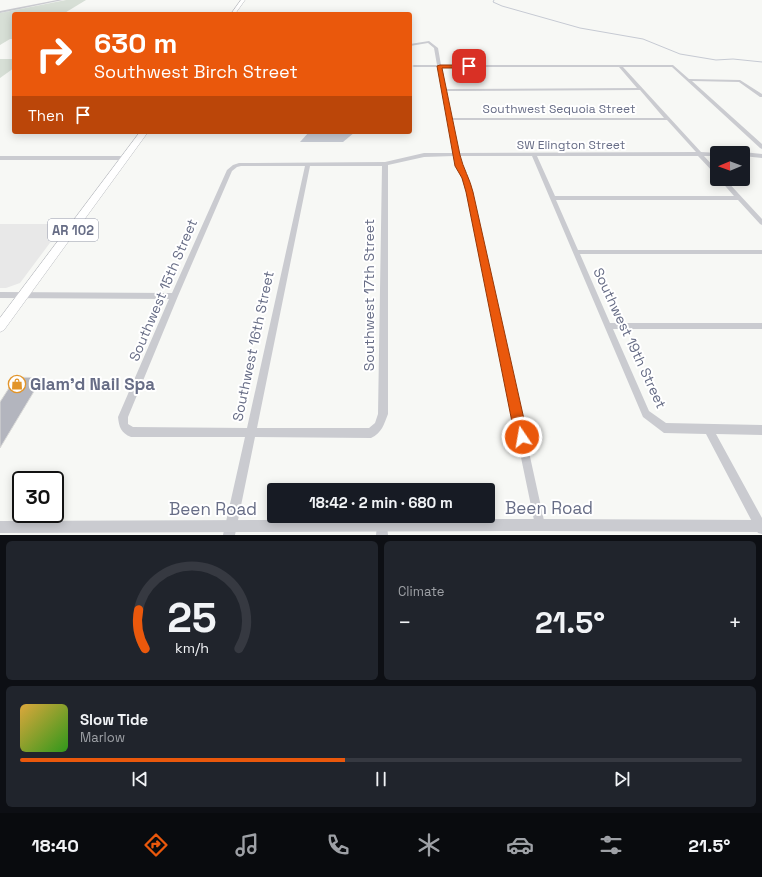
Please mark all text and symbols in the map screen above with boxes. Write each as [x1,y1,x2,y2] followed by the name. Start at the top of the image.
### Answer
[94,25,178,61] text: 630 m
[28,28,80,80] icon: right
[452,49,486,83] pin
[458,55,480,77] icon: arrive
[94,60,298,83] text: Southwest Birch Street
[483,101,635,117] street label: Southwest Sequoia Street
[72,104,94,126] icon: arrive
[28,106,64,125] text: Then
[517,137,625,153] street label: SW Elington Street
[710,146,750,186] north arrow
[710,146,750,186] map controls
[125,216,201,364] street label: Southwest 15th Street
[48,219,98,241] road number: AR 102
[360,219,378,371] street label: Southwest 17th Street
[589,265,671,411] street label: Southwest 19th Street
[228,269,278,423] street label: Southwest 16th Street
[30,373,155,395] place label: Glam'd Nail Spa
[7,374,27,394] shop icon: Glam'd Nail Spa
[501,416,543,458] position arrow
[12,471,64,523] speed limit sign: 30
[309,493,453,512] text: 18:42 · 2 min · 680 m
[505,497,593,519] street label: Been Road
[169,498,257,520] street label: Been Road
[398,583,444,600] text: Climate
[167,590,217,643] text: 25
[535,603,605,642] text: 21.5°
[398,608,412,636] text: −
[728,608,742,636] text: +
[175,638,209,656] text: km/h
[80,710,148,729] text: Slow Tide
[80,729,125,746] text: Marlow
[129,768,151,790] icon: previous
[370,768,392,790] icon: pause
[611,768,633,790] icon: next
[142,831,170,859] icon: directions
[233,831,261,859] icon: music
[324,831,352,859] icon: phone
[415,831,443,859] icon: climate
[506,831,534,859] icon: car
[597,831,625,859] icon: filters
[32,834,79,857] text: 18:40
[688,834,730,857] text: 21.5°

